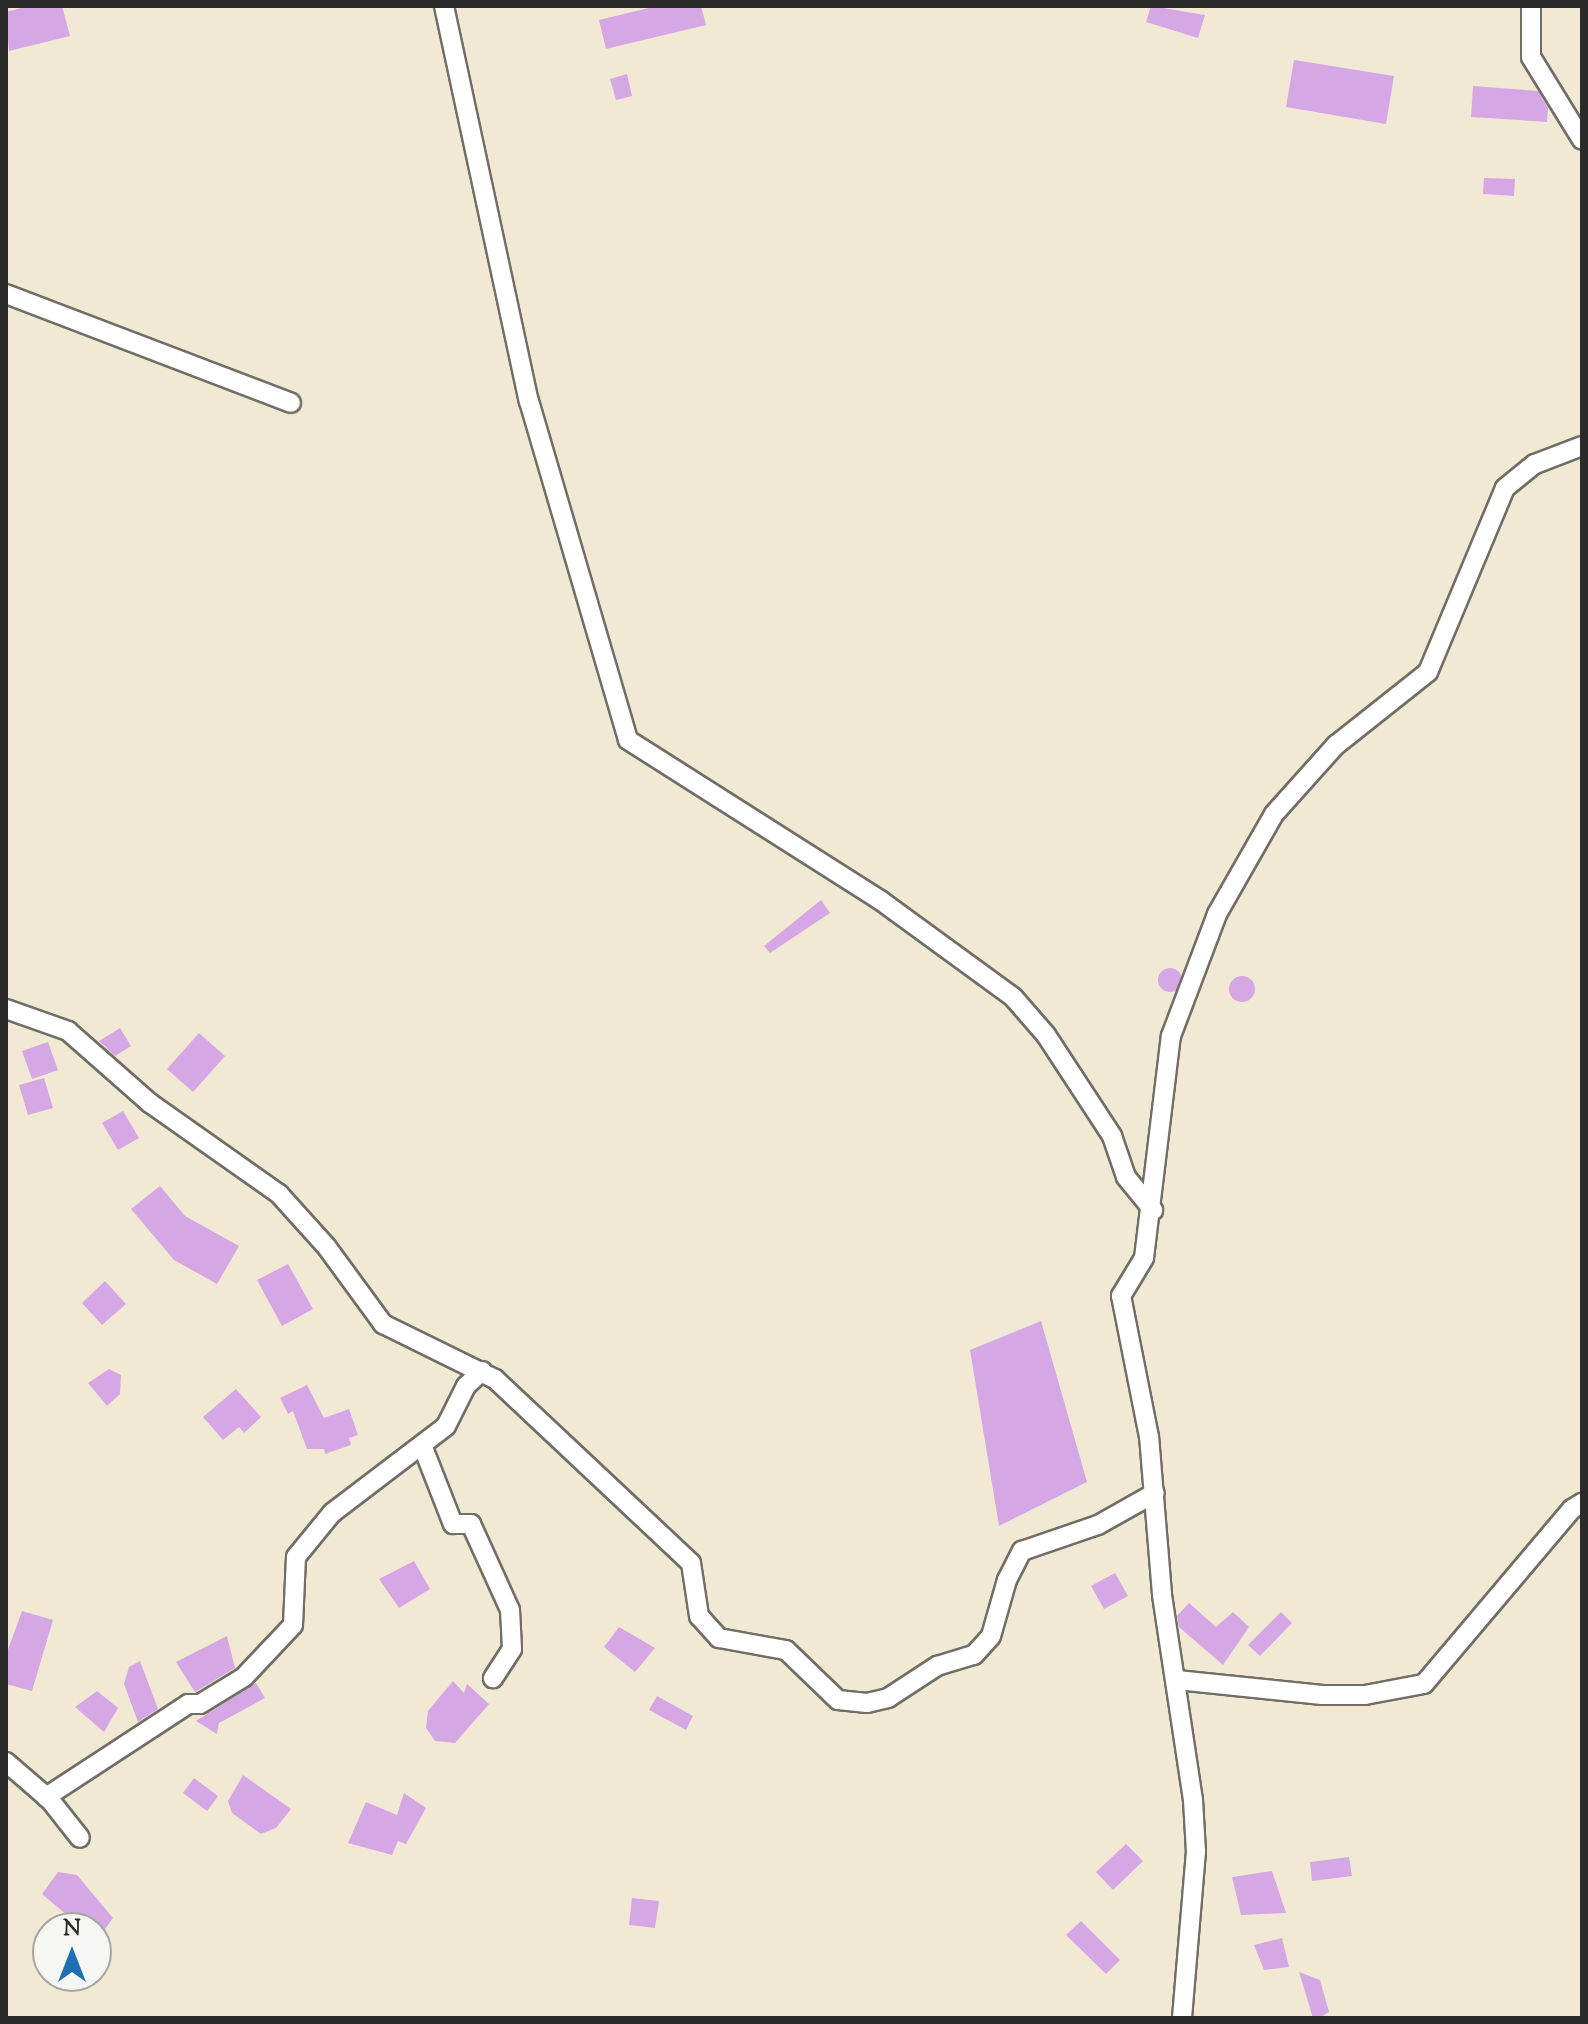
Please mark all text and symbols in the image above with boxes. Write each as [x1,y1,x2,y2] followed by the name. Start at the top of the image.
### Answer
[32,1912,112,1992] north arrow
[63,1914,81,1946] text: N

